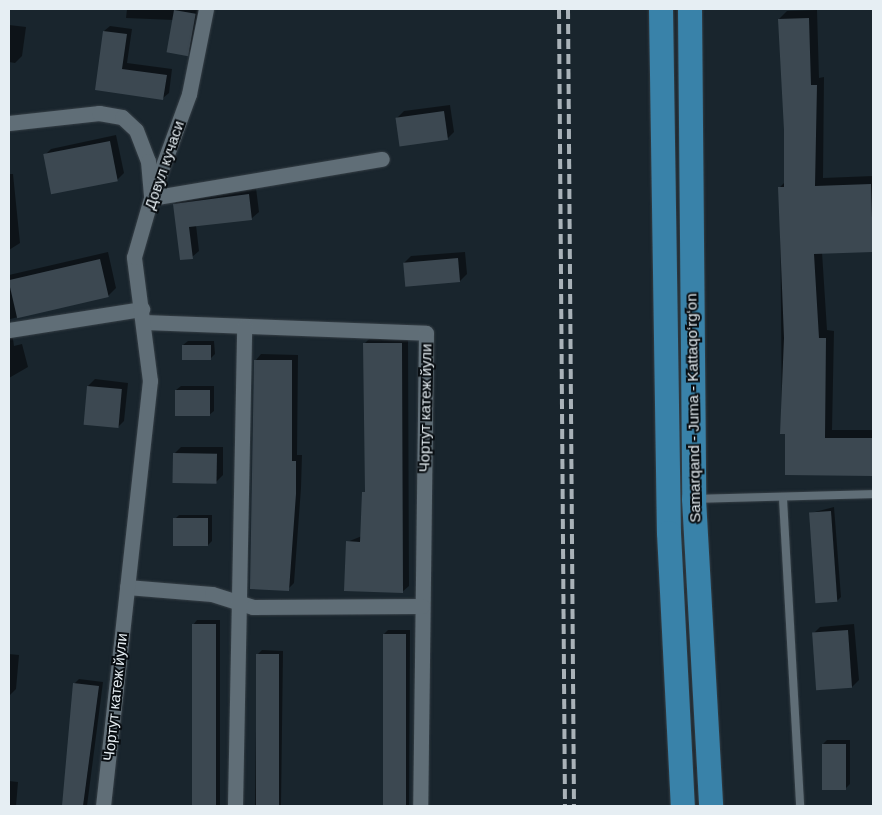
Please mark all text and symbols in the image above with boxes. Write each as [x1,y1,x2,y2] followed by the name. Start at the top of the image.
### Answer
[140,118,188,212] street label: Довул кучаси
[682,293,704,523] street label: Samarqand - Juma - Kattaqo‘rg‘on
[415,344,435,472] street label: Чортут катеж йули
[99,632,131,762] street label: Чортут катеж йули

